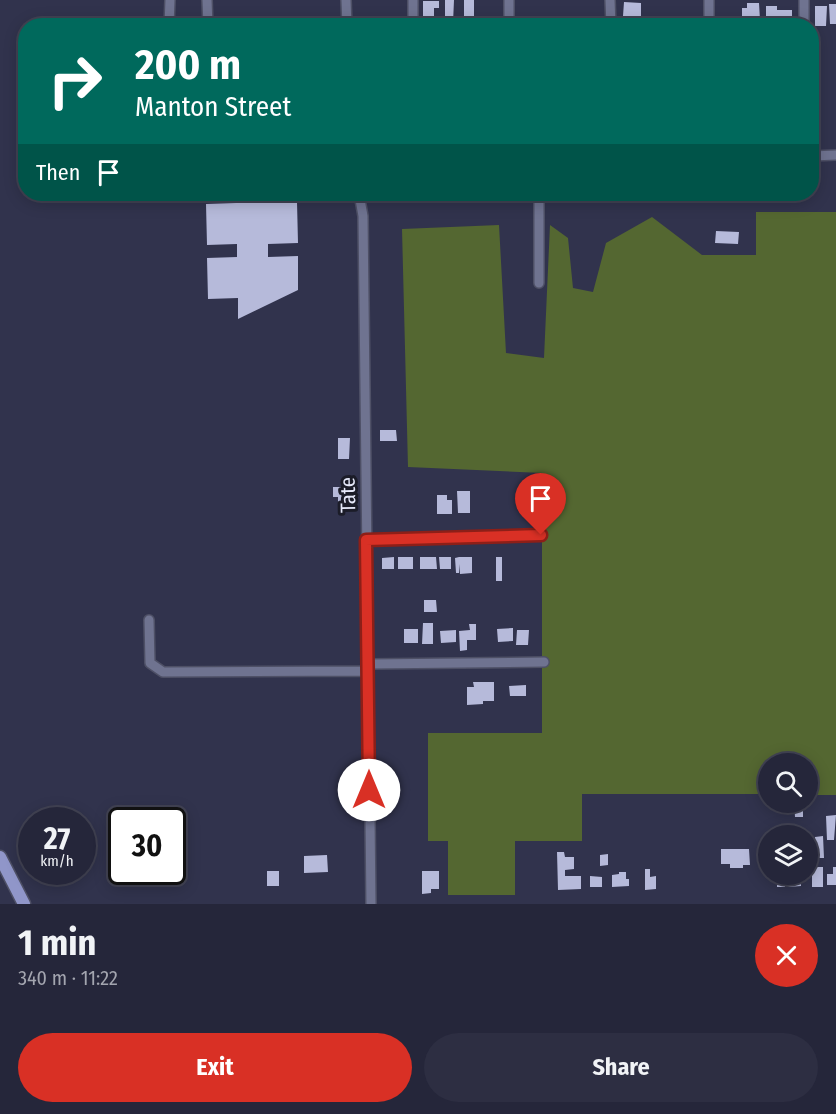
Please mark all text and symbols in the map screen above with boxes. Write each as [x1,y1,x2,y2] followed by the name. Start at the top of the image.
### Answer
[135,40,241,90] text: 200 m
[36,42,114,120] icon: right
[135,91,291,123] text: Manton Street
[92,156,125,189] icon: arrive
[36,159,80,186] text: Then
[515,473,566,535] pin
[335,477,361,513] street label: Tate
[524,482,557,515] icon: arrive
[758,753,818,885] map controls
[758,753,818,813] button: search
[337,758,401,822] position arrow
[108,807,186,885] speed limit sign: 30
[44,821,70,857] text: 27
[758,825,818,885] button: layers
[40,852,74,870] text: km/h
[18,921,96,965] text: 1 min
[755,924,818,987] button: close
[18,966,118,990] text: 340 m · 11:22
[18,1033,412,1102] button: Exit
[424,1033,818,1102] button: Share

